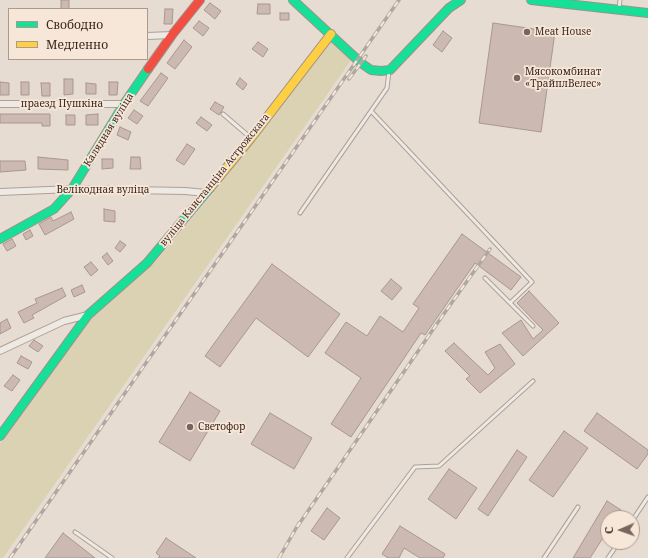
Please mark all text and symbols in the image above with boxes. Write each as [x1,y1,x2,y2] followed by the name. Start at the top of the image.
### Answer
[8,8,148,60] legend
[46,16,103,33] text: Свободно
[535,26,591,38] place label: Meat House
[522,27,532,37] marker: Meat House
[46,36,108,53] text: Медленно
[525,66,601,90] place label: Мясокомбинат «ТрайплВелес»
[512,73,522,83] marker: Мясокомбинат «ТрайплВелес»
[82,91,136,169] street label: Калядная вуліца
[21,98,103,110] street label: праезд Пушкіна
[158,111,272,249] street label: вуліца Канстанціна Астрожскага
[56,184,150,196] street label: Велікодная вуліца
[198,421,245,433] place label: Светофор
[185,422,195,432] marker: Светофор
[600,510,640,550] north arrow
[601,527,616,534] text: С

